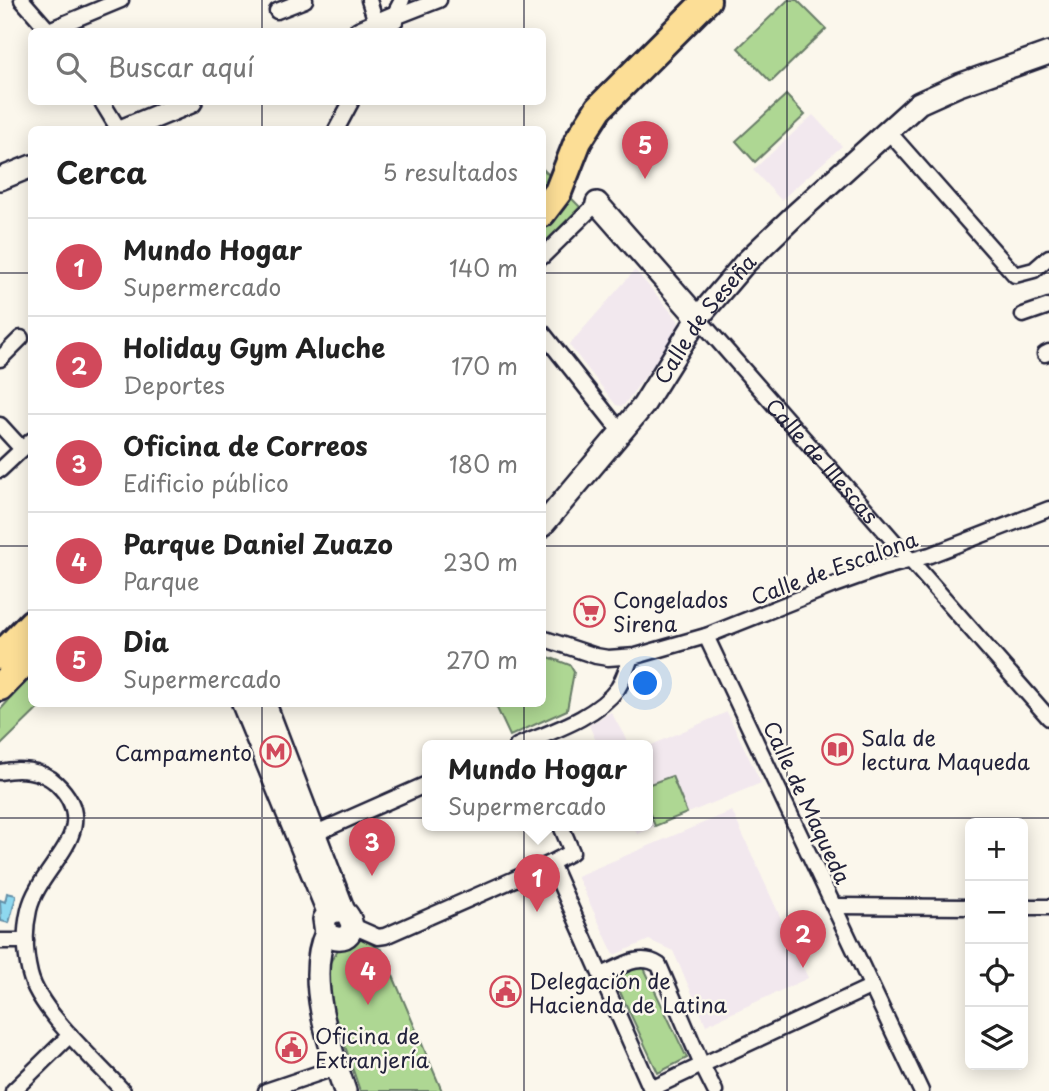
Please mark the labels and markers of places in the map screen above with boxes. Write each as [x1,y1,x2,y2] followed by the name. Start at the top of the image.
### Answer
[622,121,668,179] pin: 5
[613,583,728,639] place label: Congelados Sirena
[573,594,607,628] supermarket icon: Congelados Sirena
[861,721,1030,777] place label: Sala de lectura Maqueda
[821,732,855,766] library icon: Sala de lectura Maqueda
[258,735,292,769] metro station icon: Campamento
[115,736,252,768] place label: Campamento
[349,818,395,876] pin: 3
[514,854,560,912] pin: 1
[780,910,826,968] pin: 2
[345,947,391,1005] pin: 4
[529,964,728,1020] place label: Delegación de Hacienda de Latina
[489,975,523,1009] public building icon: Delegación de Hacienda de Latina
[315,1019,430,1075] place label: Oficina de Extranjería
[275,1030,309,1064] public building icon: Oficina de Extranjería

